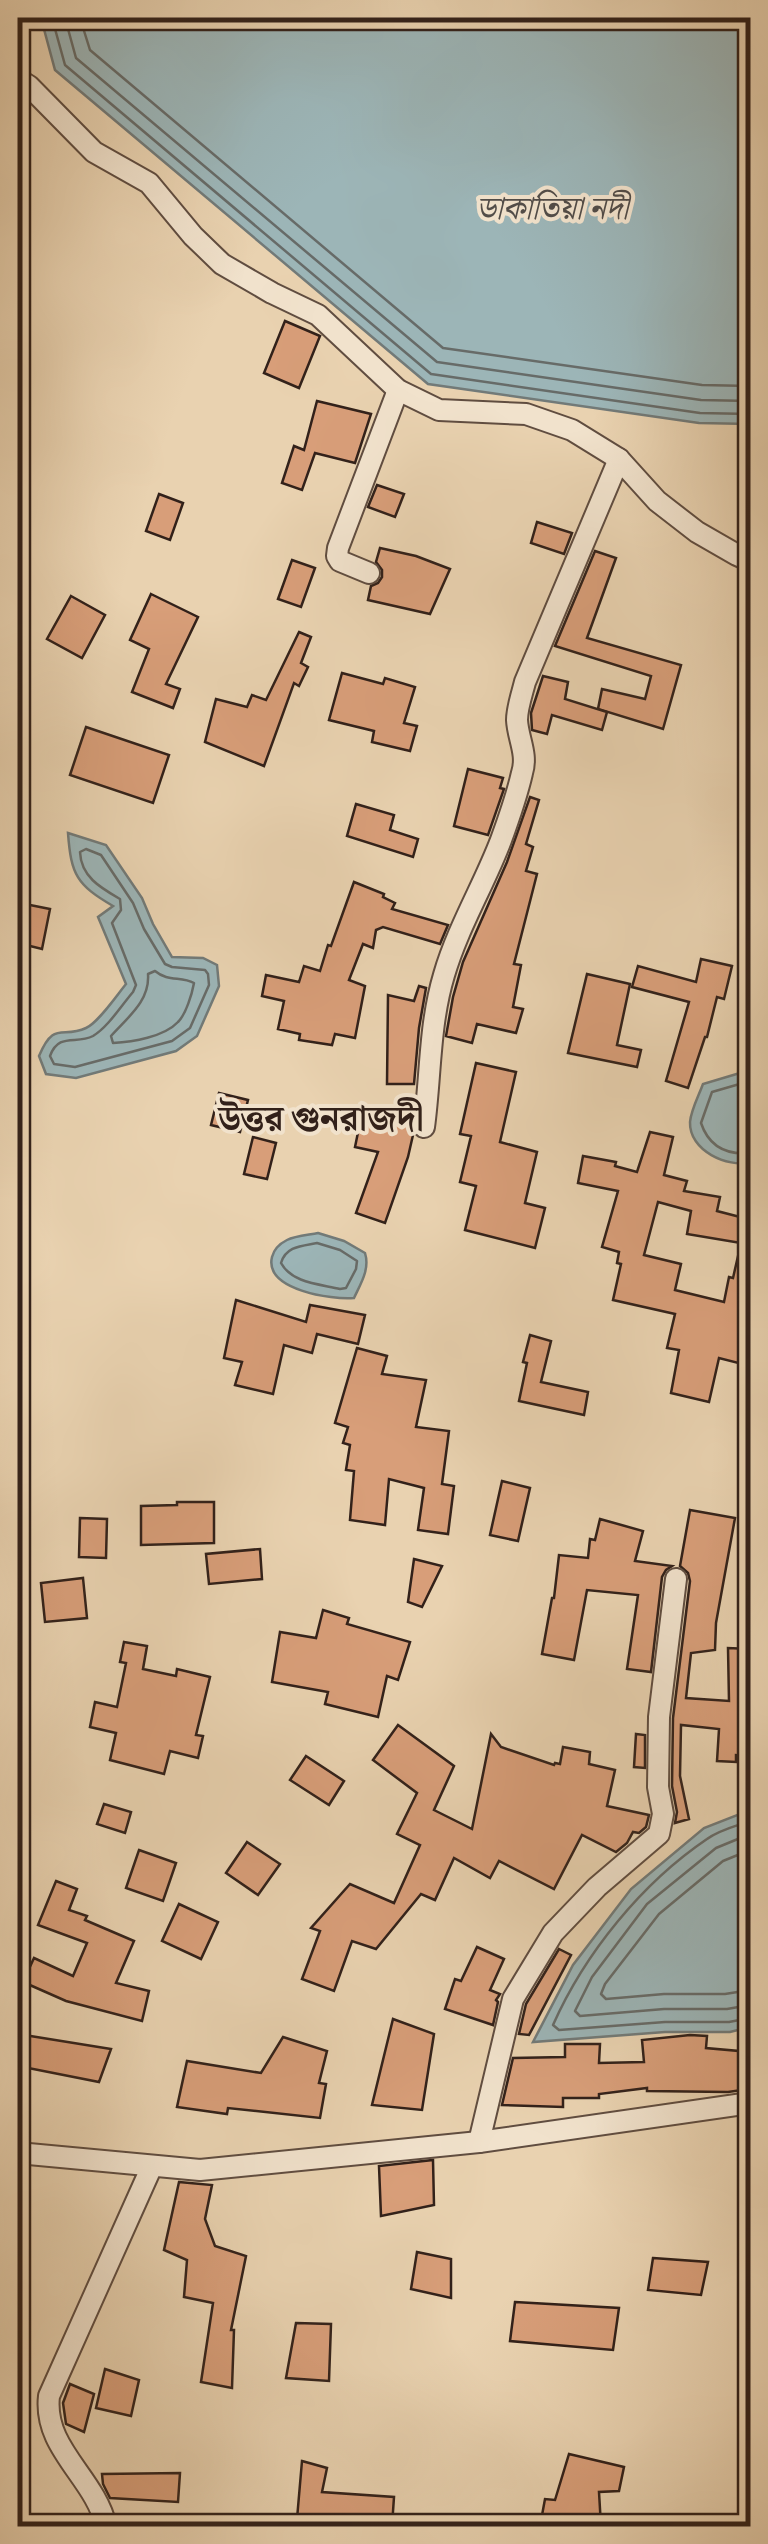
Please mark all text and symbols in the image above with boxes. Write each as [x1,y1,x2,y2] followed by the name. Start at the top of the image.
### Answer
[476,188,632,234] water label: ডাকাতিয়া নদী
[216,1096,424,1147] district label: উত্তর গুনরাজদী

